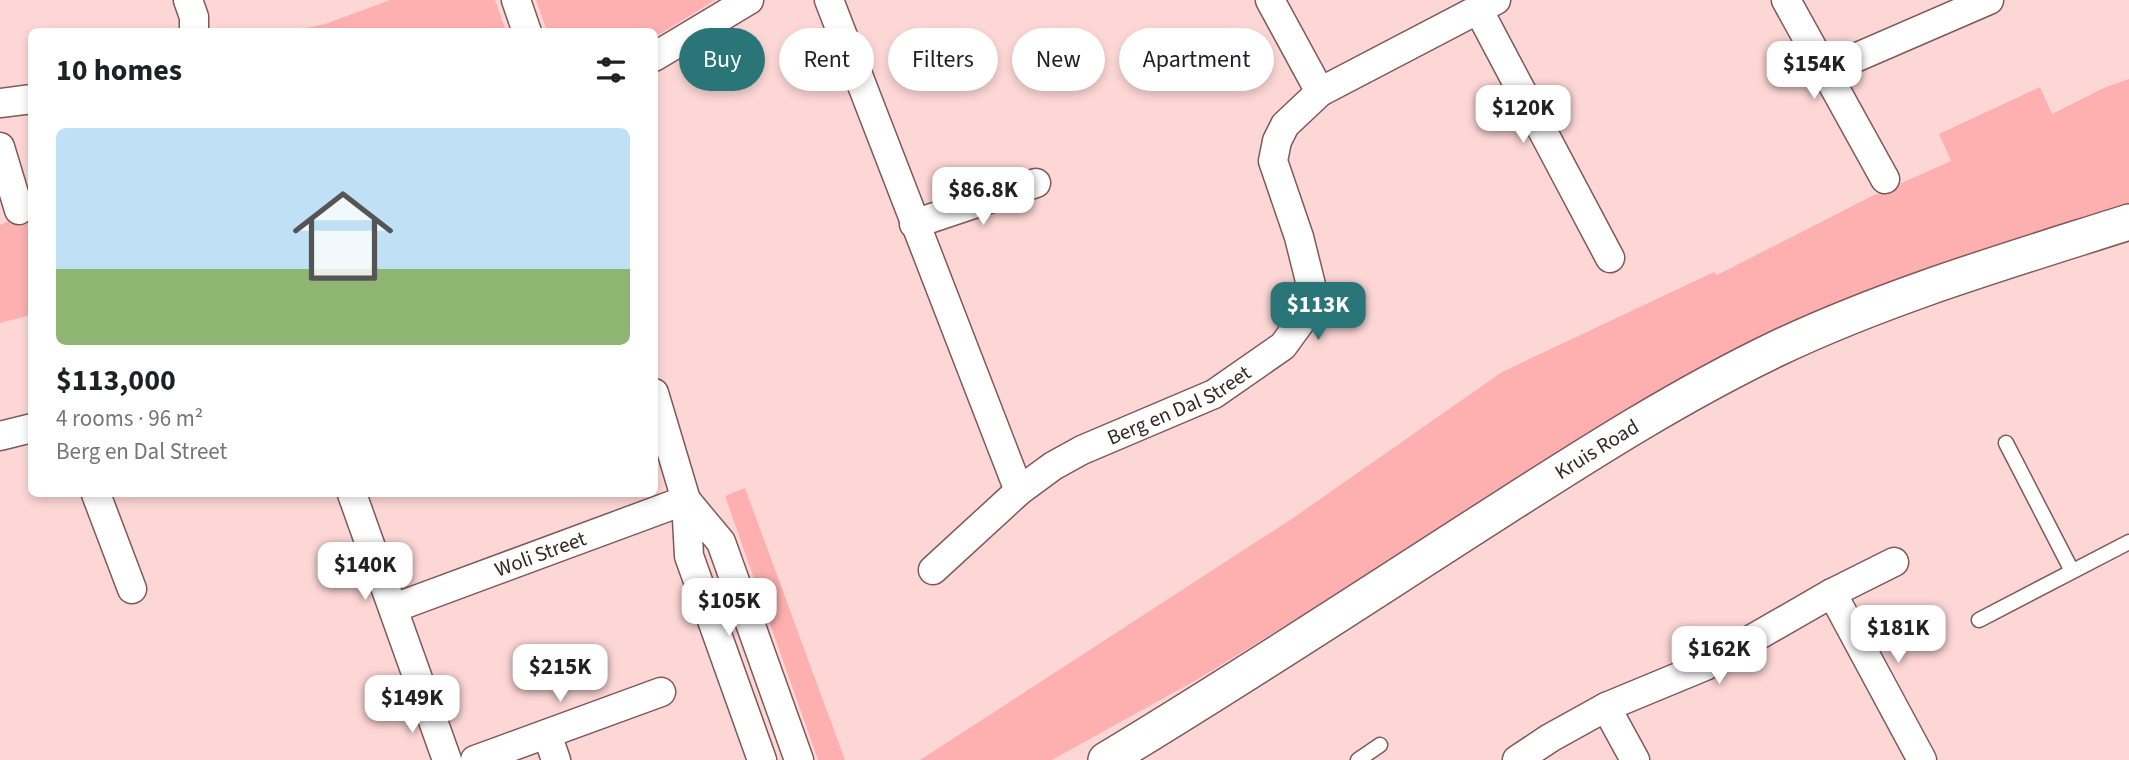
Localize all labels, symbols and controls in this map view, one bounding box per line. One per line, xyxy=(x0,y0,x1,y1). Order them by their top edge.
chip: Buy xyxy=(679,28,765,91)
chip: Rent xyxy=(779,28,874,91)
chip: Filters xyxy=(888,28,998,91)
chip: New xyxy=(1012,28,1105,91)
chip: Apartment xyxy=(1119,28,1274,91)
pin: $154K xyxy=(1765,42,1863,101)
text: $154K xyxy=(1783,47,1845,80)
text: 10 homes xyxy=(56,49,182,92)
icon: filters xyxy=(592,51,630,89)
pin: $120K xyxy=(1474,86,1572,145)
text: $120K xyxy=(1492,91,1554,124)
pin: $86.8K xyxy=(926,168,1040,227)
icon: home xyxy=(280,173,406,299)
text: $86.8K xyxy=(948,173,1018,206)
pin: $113K xyxy=(1269,282,1367,342)
text: $113K xyxy=(1287,288,1349,321)
street label: Berg en Dal Street xyxy=(1103,358,1257,453)
text: $113,000 xyxy=(56,359,176,402)
text: 4 rooms · 96 m² xyxy=(56,402,203,435)
street label: Kruis Road xyxy=(1549,412,1645,487)
text: Berg en Dal Street xyxy=(56,435,227,468)
street label: Woli Street xyxy=(490,523,590,584)
pin: $140K xyxy=(316,542,414,602)
text: $140K xyxy=(334,548,396,581)
pin: $105K xyxy=(680,578,778,638)
text: $105K xyxy=(698,584,760,617)
pin: $181K xyxy=(1849,606,1947,665)
text: $181K xyxy=(1867,611,1929,644)
pin: $162K xyxy=(1670,626,1768,686)
text: $162K xyxy=(1688,632,1750,665)
pin: $215K xyxy=(511,644,609,704)
text: $215K xyxy=(529,650,591,683)
pin: $149K xyxy=(363,676,461,735)
text: $149K xyxy=(381,681,443,714)

